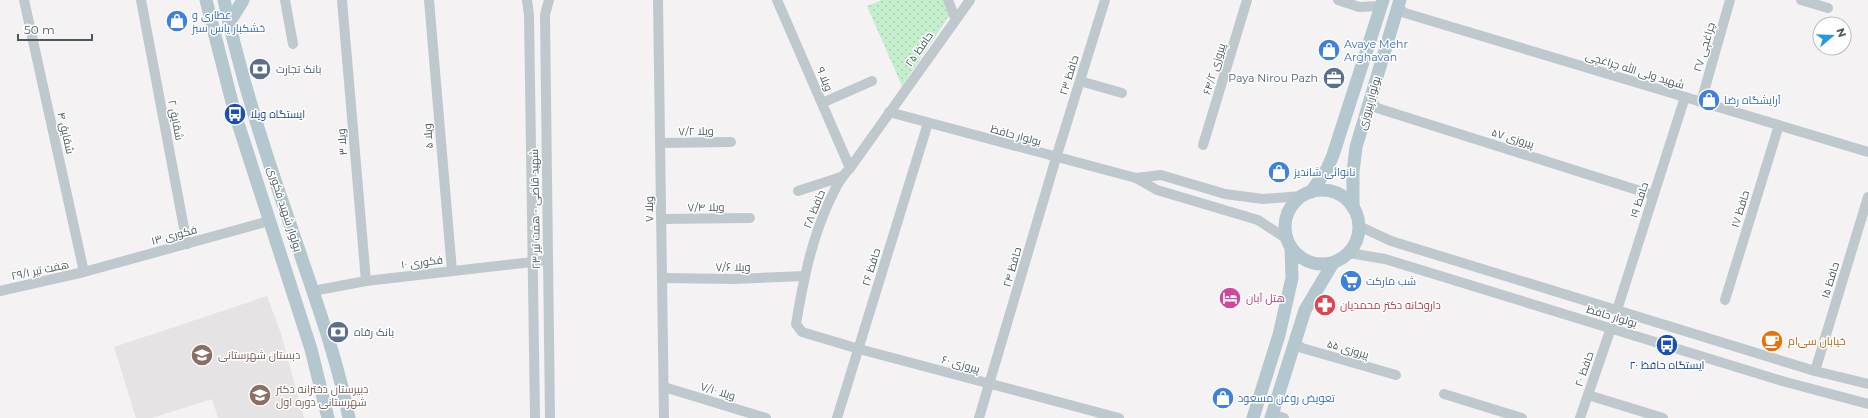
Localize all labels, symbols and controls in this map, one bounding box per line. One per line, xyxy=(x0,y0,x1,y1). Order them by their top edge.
shop icon: عطاری و خشکبار یاس سبز xyxy=(164,8,190,34)
place label: عطاری و خشکبار یاس سبز xyxy=(191,8,265,35)
scale bar xyxy=(18,16,92,42)
north arrow xyxy=(1812,16,1852,56)
street label: چراغچی ۲۷ xyxy=(1690,21,1718,73)
text: 50 m xyxy=(24,22,55,37)
text: N xyxy=(1833,26,1850,39)
street label: حافظ ۲۵ xyxy=(902,29,936,69)
shop icon: Avaye Mehr Arghavan xyxy=(1316,37,1342,63)
place label: Avaye Mehr Arghavan xyxy=(1344,37,1408,64)
street label: پیروزی ۶۴/۲ xyxy=(1200,41,1228,96)
street label: شهید ولی الله چراغچی xyxy=(1584,47,1686,92)
street label: حافظ ۲۳ xyxy=(1056,53,1082,97)
bank icon: بانک تجارت xyxy=(247,56,273,82)
place label: بانک تجارت xyxy=(276,62,321,76)
street label: ویلا ۹ xyxy=(814,65,836,93)
office icon: Paya Nirou Pazh xyxy=(1321,65,1347,91)
place label: Paya Nirou Pazh xyxy=(1228,71,1318,85)
street label: بولوار پیروزی xyxy=(1355,74,1383,132)
shop icon: آرایشگاه رضا xyxy=(1696,87,1722,113)
place label: آرایشگاه رضا xyxy=(1724,93,1781,107)
street label: شقایق ۲ xyxy=(165,99,187,141)
bus stop icon: ایستگاه ویلا xyxy=(222,101,248,127)
place label: ایستگاه ویلا xyxy=(250,107,305,121)
street label: شقایق ۴ xyxy=(54,111,78,155)
street label: بولوار حافظ xyxy=(989,121,1043,149)
street label: ویلا ۵ xyxy=(420,123,436,149)
street label: ویلا ۷/۲ xyxy=(678,124,714,138)
street label: پیروزی ۵۷ xyxy=(1490,125,1536,151)
street label: ویلا ۳ xyxy=(334,128,350,156)
street label: شهید قاضی - هفت تیر ۲۳ xyxy=(527,149,543,269)
shop icon: نانوائی شاندیز xyxy=(1266,159,1292,185)
street label: بولوار شهید فکوری xyxy=(265,165,305,253)
place label: نانوائی شاندیز xyxy=(1293,165,1355,179)
street label: حافظ ۱۹ xyxy=(1627,180,1651,220)
street label: حافظ ۲۸ xyxy=(800,188,828,230)
street label: حافظ ۱۷ xyxy=(1728,189,1752,229)
street label: ویلا ۷ xyxy=(642,196,656,222)
street label: ویلا ۷/۴ xyxy=(687,200,725,214)
street label: فکوری ۱۳ xyxy=(150,222,198,248)
street label: حافظ ۲۴ xyxy=(1000,245,1024,289)
street label: حافظ ۲۶ xyxy=(859,246,883,288)
street label: فکوری ۱۰ xyxy=(400,252,444,272)
street label: هفت تیر ۲۹/۱ xyxy=(10,257,70,283)
street label: ویلا ۷/۶ xyxy=(715,260,751,274)
street label: حافظ ۱۵ xyxy=(1818,260,1842,300)
supermarket icon: شب مارکت xyxy=(1338,268,1364,294)
place label: شب مارکت xyxy=(1366,274,1416,288)
hotel icon: هتل آبان xyxy=(1217,285,1243,311)
place label: هتل آبان xyxy=(1246,291,1285,305)
pharmacy icon: داروخانه دکتر محمدیان xyxy=(1312,292,1338,318)
place label: داروخانه دکتر محمدیان xyxy=(1340,298,1441,312)
street label: بولوار حافظ xyxy=(1585,302,1639,330)
bank icon: بانک رفاه xyxy=(325,319,351,345)
place label: بانک رفاه xyxy=(354,325,394,339)
cafe icon: خیابان سی‌ام xyxy=(1759,328,1785,354)
bus stop icon: ایستگاه حافظ ۲۰ xyxy=(1654,332,1680,358)
place label: خیابان سی‌ام xyxy=(1788,334,1846,349)
street label: پیروزی ۵۵ xyxy=(1325,336,1371,362)
school or university icon: دبستان شهرستانی xyxy=(189,342,215,368)
place label: دبستان شهرستانی xyxy=(218,348,300,362)
street label: حافظ ۲۰ xyxy=(1571,350,1597,388)
street label: پیروزی ۶۰ xyxy=(940,352,982,376)
place label: ایستگاه حافظ ۲۰ xyxy=(1629,358,1705,372)
street label: ویلا ۷/۱۰ xyxy=(699,379,737,403)
school or university icon: دبیرستان دخترانه دکتر شهرستانی دوره اول xyxy=(247,382,273,408)
place label: دبیرستان دخترانه دکتر شهرستانی دوره اول xyxy=(275,382,368,409)
shop icon: تعویض روغن مسعود xyxy=(1210,385,1236,411)
place label: تعویض روغن مسعود xyxy=(1238,391,1335,405)

